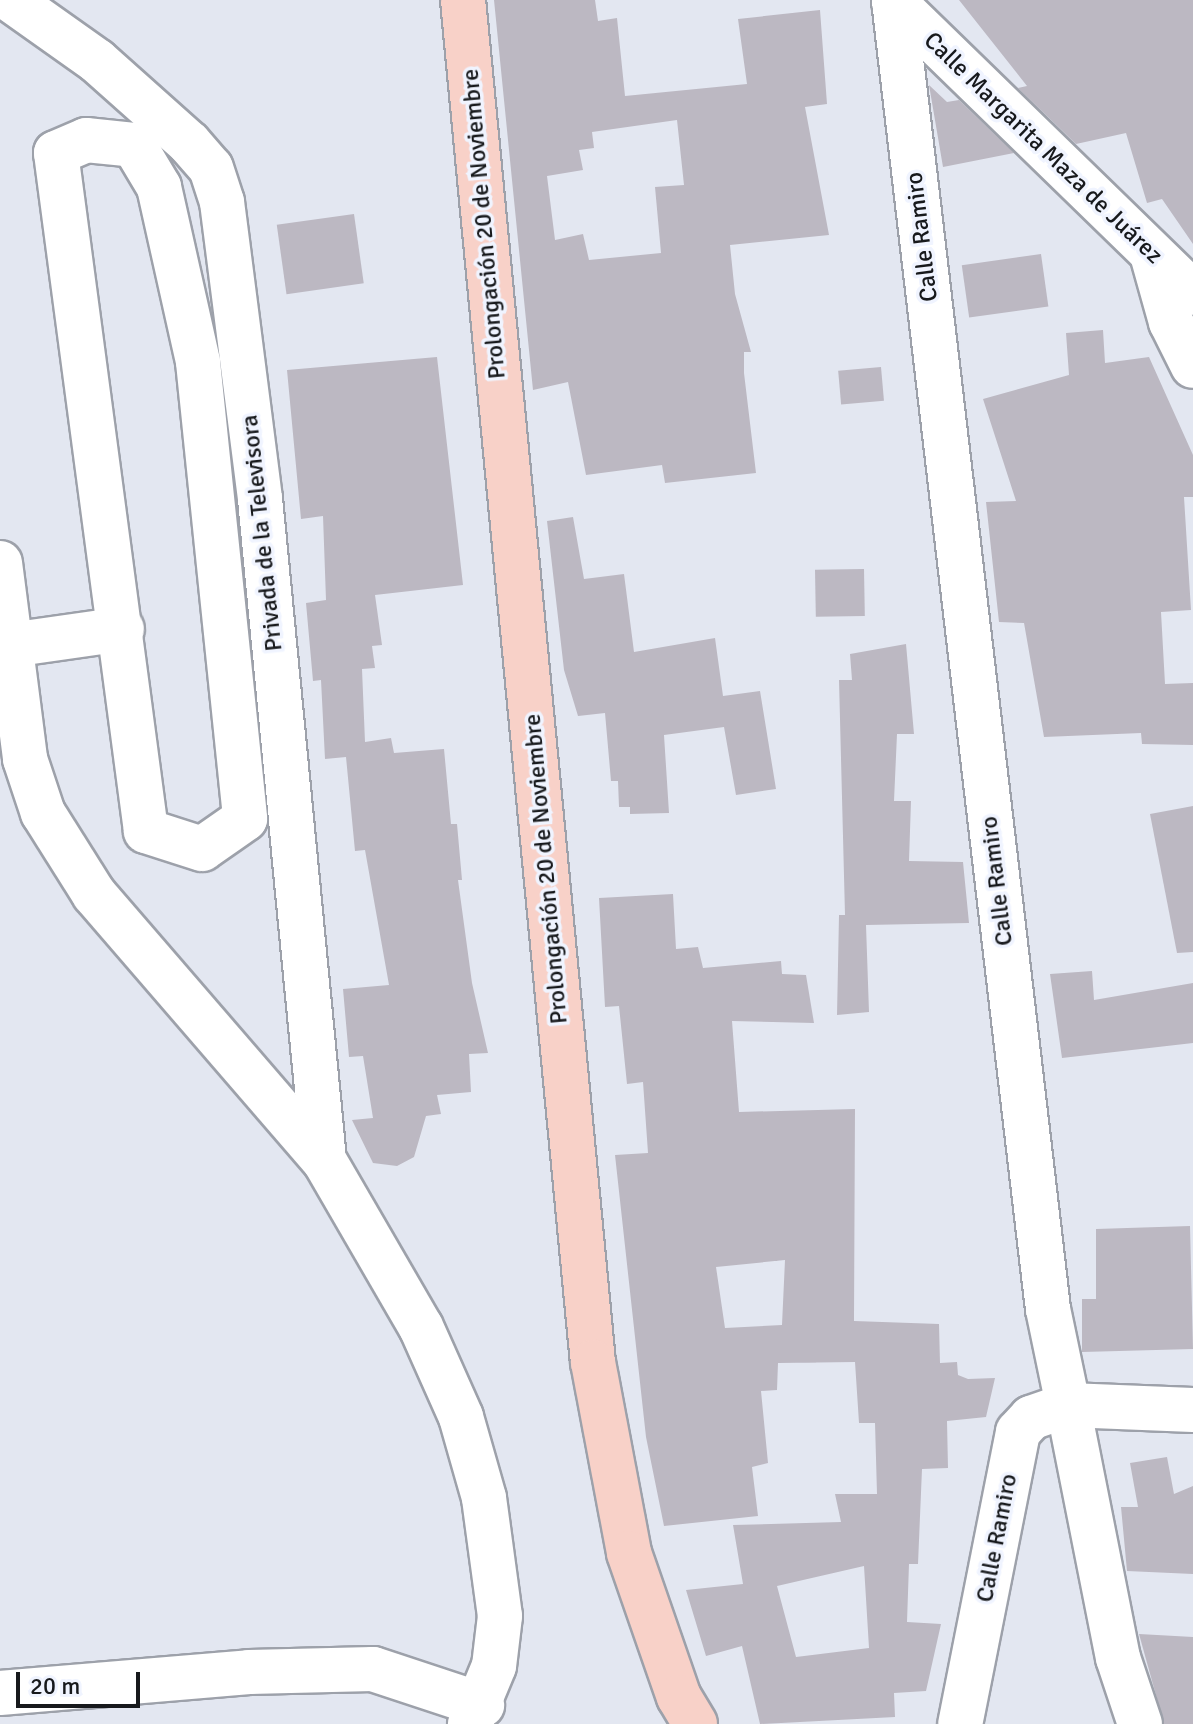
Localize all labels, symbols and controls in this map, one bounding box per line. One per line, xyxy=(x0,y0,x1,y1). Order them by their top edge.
street label: Calle Margarita Maza de Juárez xyxy=(918,26,1168,270)
street label: Prolongación 20 de Noviembre xyxy=(456,68,512,380)
street label: Calle Ramiro xyxy=(900,171,944,303)
street label: Privada de la Televisora xyxy=(235,413,289,653)
street label: Prolongación 20 de Noviembre xyxy=(518,713,574,1025)
street label: Calle Ramiro xyxy=(975,815,1019,947)
street label: Calle Ramiro xyxy=(970,1471,1024,1605)
scale bar xyxy=(20,1656,144,1706)
text: 20 m xyxy=(30,1671,80,1701)

